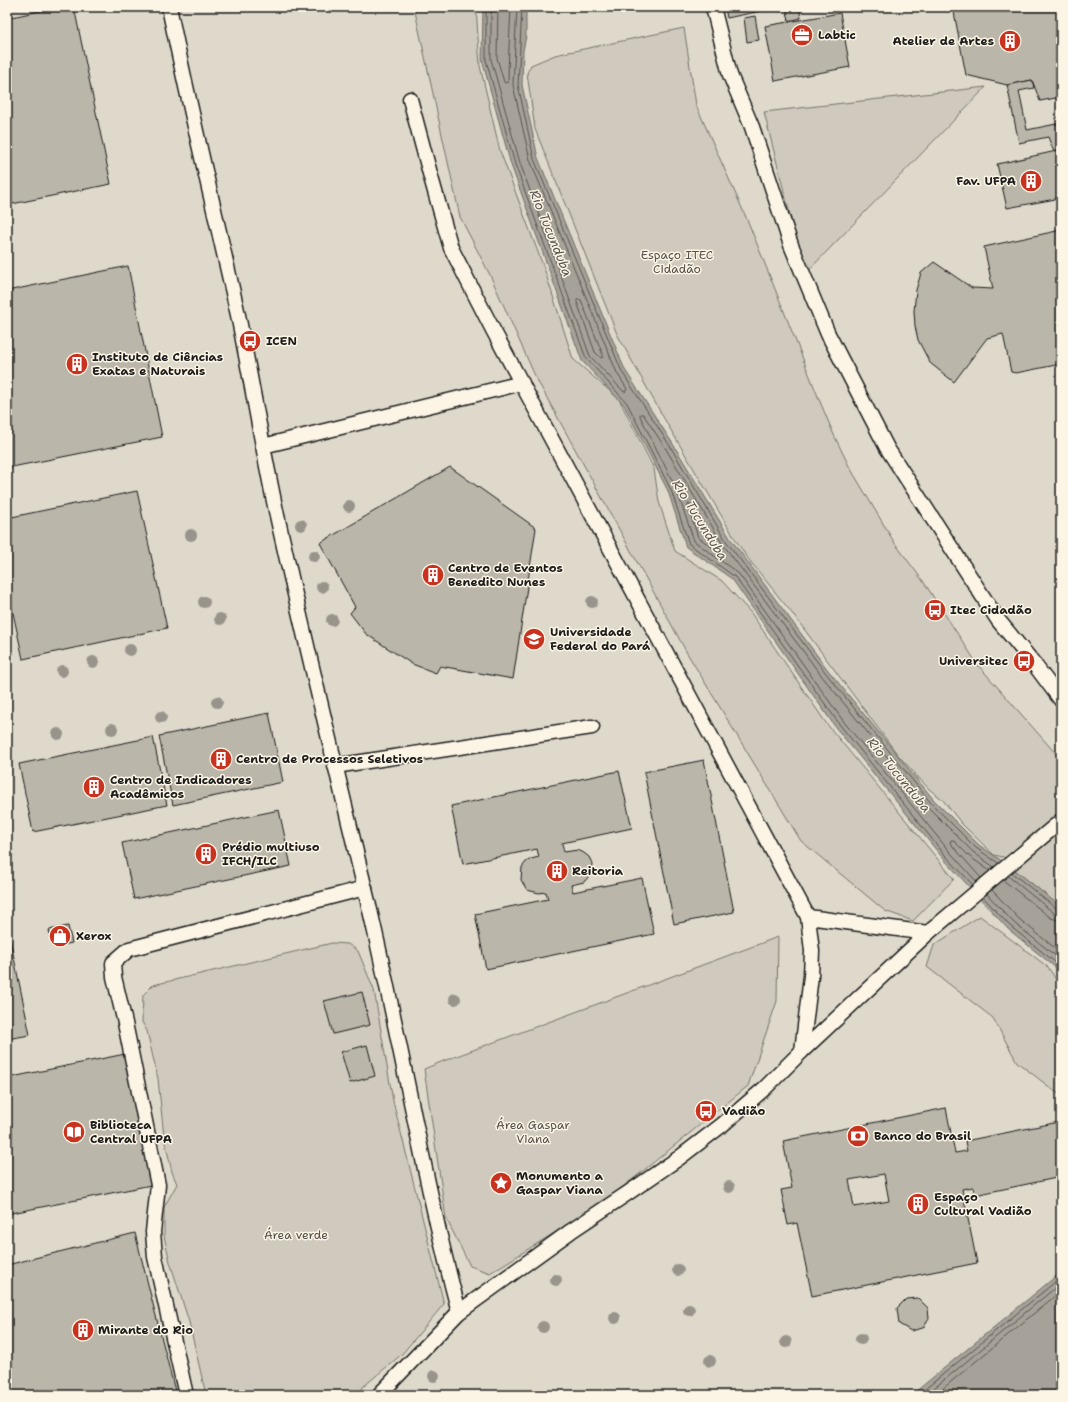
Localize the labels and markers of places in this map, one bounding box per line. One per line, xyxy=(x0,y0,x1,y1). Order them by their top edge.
office icon: Labtic xyxy=(789,22,815,48)
place label: Labtic xyxy=(818,27,856,43)
building icon: Atelier de Artes xyxy=(997,28,1023,54)
place label: Atelier de Artes xyxy=(892,33,994,49)
building icon: Fav. UFPA xyxy=(1018,168,1044,194)
place label: Fav. UFPA xyxy=(956,173,1016,189)
bus stop icon: ICEN xyxy=(237,328,263,354)
place label: ICEN xyxy=(266,333,297,349)
place label: Instituto de Ciências Exatas e Naturais xyxy=(92,349,223,379)
building icon: Instituto de Ciências Exatas e Naturais xyxy=(64,351,90,377)
place label: Centro de Eventos Benedito Nunes xyxy=(448,560,563,590)
building icon: Centro de Eventos Benedito Nunes xyxy=(420,562,446,588)
bus stop icon: Itec Cidadão xyxy=(922,597,948,623)
place label: Itec Cidadão xyxy=(950,602,1032,618)
place label: Universidade Federal do Pará xyxy=(550,624,651,654)
school or university icon: Universidade Federal do Pará xyxy=(521,626,547,652)
bus stop icon: Universitec xyxy=(1011,648,1037,674)
place label: Universitec xyxy=(939,653,1008,669)
building icon: Centro de Processos Seletivos xyxy=(208,746,234,772)
place label: Centro de Processos Seletivos xyxy=(236,751,423,767)
place label: Centro de Indicadores Acadêmicos xyxy=(110,772,252,802)
building icon: Centro de Indicadores Acadêmicos xyxy=(81,774,107,800)
place label: Prédio multiuso IFCH/ILC xyxy=(222,839,320,869)
building icon: Prédio multiuso IFCH/ILC xyxy=(193,841,219,867)
building icon: Reitoria xyxy=(544,858,570,884)
place label: Reitoria xyxy=(572,863,624,879)
shop icon: Xerox xyxy=(47,923,73,949)
place label: Xerox xyxy=(76,928,112,944)
bus stop icon: Vadião xyxy=(693,1098,719,1124)
place label: Vadião xyxy=(722,1103,766,1119)
place label: Biblioteca Central UFPA xyxy=(90,1117,172,1147)
library icon: Biblioteca Central UFPA xyxy=(61,1119,87,1145)
bank icon: Banco do Brasil xyxy=(845,1123,871,1149)
place label: Banco do Brasil xyxy=(874,1128,971,1144)
place label: Monumento a Gaspar Viana xyxy=(516,1168,604,1198)
place icon: Monumento a Gaspar Viana xyxy=(488,1170,514,1196)
place label: Espaço Cultural Vadião xyxy=(934,1189,1032,1219)
building icon: Espaço Cultural Vadião xyxy=(905,1191,931,1217)
building icon: Mirante do Rio xyxy=(70,1317,96,1343)
place label: Mirante do Rio xyxy=(98,1322,193,1338)

